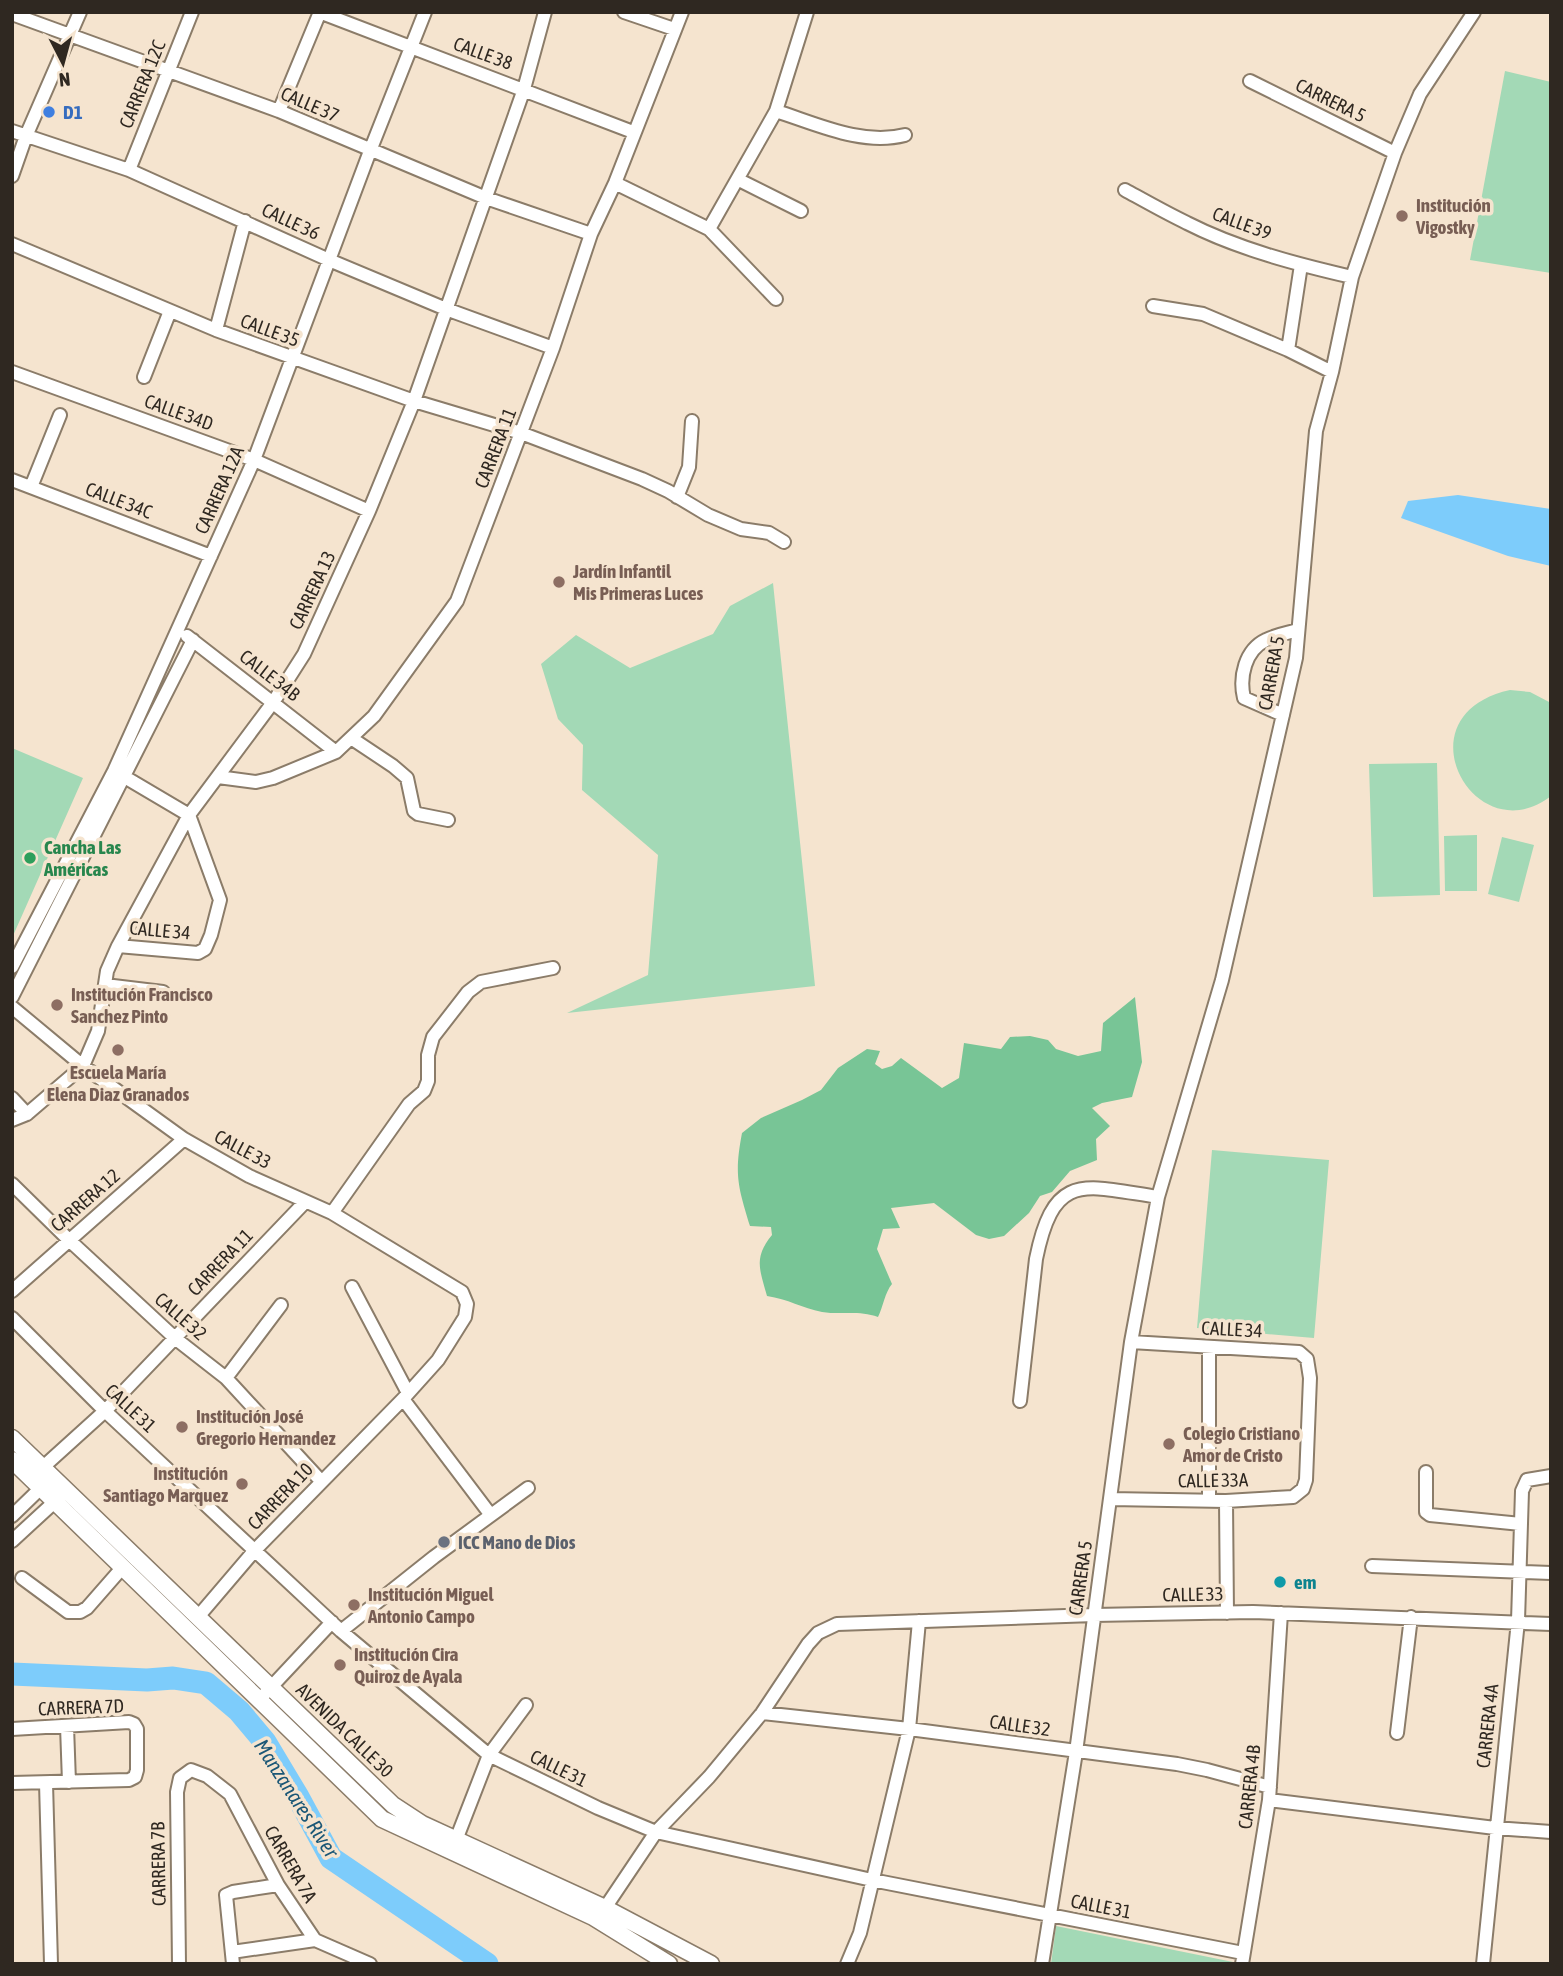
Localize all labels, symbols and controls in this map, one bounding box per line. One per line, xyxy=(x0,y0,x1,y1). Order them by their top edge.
north arrow xyxy=(28,28,98,98)
street label: CALLE 38 xyxy=(451,32,516,74)
street label: CARRERA 12C xyxy=(114,36,170,131)
text: N xyxy=(58,68,72,91)
street label: CARRERA 5 xyxy=(1292,74,1370,126)
street label: CALLE 37 xyxy=(278,82,342,126)
place label: D1 xyxy=(63,101,83,123)
marker: D1 xyxy=(41,104,57,120)
place label: Institución Vigostky xyxy=(1415,194,1491,238)
street label: CALLE 36 xyxy=(259,198,323,244)
street label: CALLE 39 xyxy=(1210,202,1275,244)
marker: Institución Vigostky xyxy=(1394,208,1410,224)
street label: CALLE 35 xyxy=(238,309,302,351)
street label: CALLE 34D xyxy=(142,389,216,435)
street label: CARRERA 11 xyxy=(470,405,520,491)
street label: CARRERA 12A xyxy=(190,442,248,537)
street label: CALLE 34C xyxy=(83,477,156,523)
street label: CARRERA 13 xyxy=(284,547,340,633)
place label: Jardín Infantil Mis Primeras Luces xyxy=(572,560,704,604)
marker: Jardín Infantil Mis Primeras Luces xyxy=(551,574,567,590)
street label: CARRERA 5 xyxy=(1254,634,1288,712)
street label: CALLE 34B xyxy=(236,645,304,705)
place label: Cancha Las Américas xyxy=(43,836,121,880)
marker: Cancha Las Américas xyxy=(22,850,38,866)
street label: CALLE 34 xyxy=(129,916,191,944)
place label: Institución Francisco Sanchez Pinto xyxy=(71,983,213,1027)
marker: Institución Francisco Sanchez Pinto xyxy=(49,997,65,1013)
marker: Escuela María Elena Diaz Granados xyxy=(110,1042,126,1058)
place label: Escuela María Elena Diaz Granados xyxy=(47,1061,189,1105)
street label: CALLE 33 xyxy=(211,1125,275,1173)
street label: CARRERA 12 xyxy=(46,1164,124,1236)
street label: CARRERA 11 xyxy=(183,1224,257,1300)
street label: CALLE 32 xyxy=(151,1288,211,1344)
street label: CALLE 34 xyxy=(1201,1316,1263,1342)
street label: CALLE 31 xyxy=(101,1379,161,1437)
place label: Institución José Gregorio Hernandez xyxy=(196,1405,336,1449)
marker: Institución José Gregorio Hernandez xyxy=(174,1419,190,1435)
place label: Colegio Cristiano Amor de Cristo xyxy=(1182,1422,1300,1466)
marker: Colegio Cristiano Amor de Cristo xyxy=(1161,1436,1177,1452)
street label: CARRERA 10 xyxy=(243,1458,317,1534)
place label: Institución Santiago Marquez xyxy=(103,1462,228,1506)
street label: CALLE 33A xyxy=(1178,1468,1249,1492)
marker: Institución Santiago Marquez xyxy=(234,1476,250,1492)
place label: ICC Mano de Dios xyxy=(458,1531,576,1553)
marker: ICC Mano de Dios xyxy=(436,1534,452,1550)
street label: CARRERA 5 xyxy=(1064,1539,1096,1617)
place label: em xyxy=(1294,1571,1316,1593)
marker: em xyxy=(1272,1574,1288,1590)
street label: CALLE 33 xyxy=(1162,1582,1224,1606)
place label: Institución Miguel Antonio Campo xyxy=(367,1583,494,1627)
marker: Institución Miguel Antonio Campo xyxy=(346,1597,362,1613)
place label: Institución Cira Quiroz de Ayala xyxy=(354,1643,462,1687)
marker: Institución Cira Quiroz de Ayala xyxy=(332,1657,348,1673)
street label: AVENIDA CALLE 30 xyxy=(292,1678,398,1782)
street label: CARRERA 4A xyxy=(1472,1682,1502,1769)
street label: CARRERA 7D xyxy=(38,1695,124,1719)
street label: CALLE 32 xyxy=(988,1710,1052,1740)
water label: Manzanares River xyxy=(250,1734,345,1862)
street label: CARRERA 4B xyxy=(1234,1744,1264,1830)
street label: CALLE 31 xyxy=(527,1745,591,1791)
street label: CARRERA 7B xyxy=(146,1822,170,1906)
street label: CARRERA 7A xyxy=(260,1822,322,1907)
street label: CALLE 31 xyxy=(1069,1889,1133,1923)

